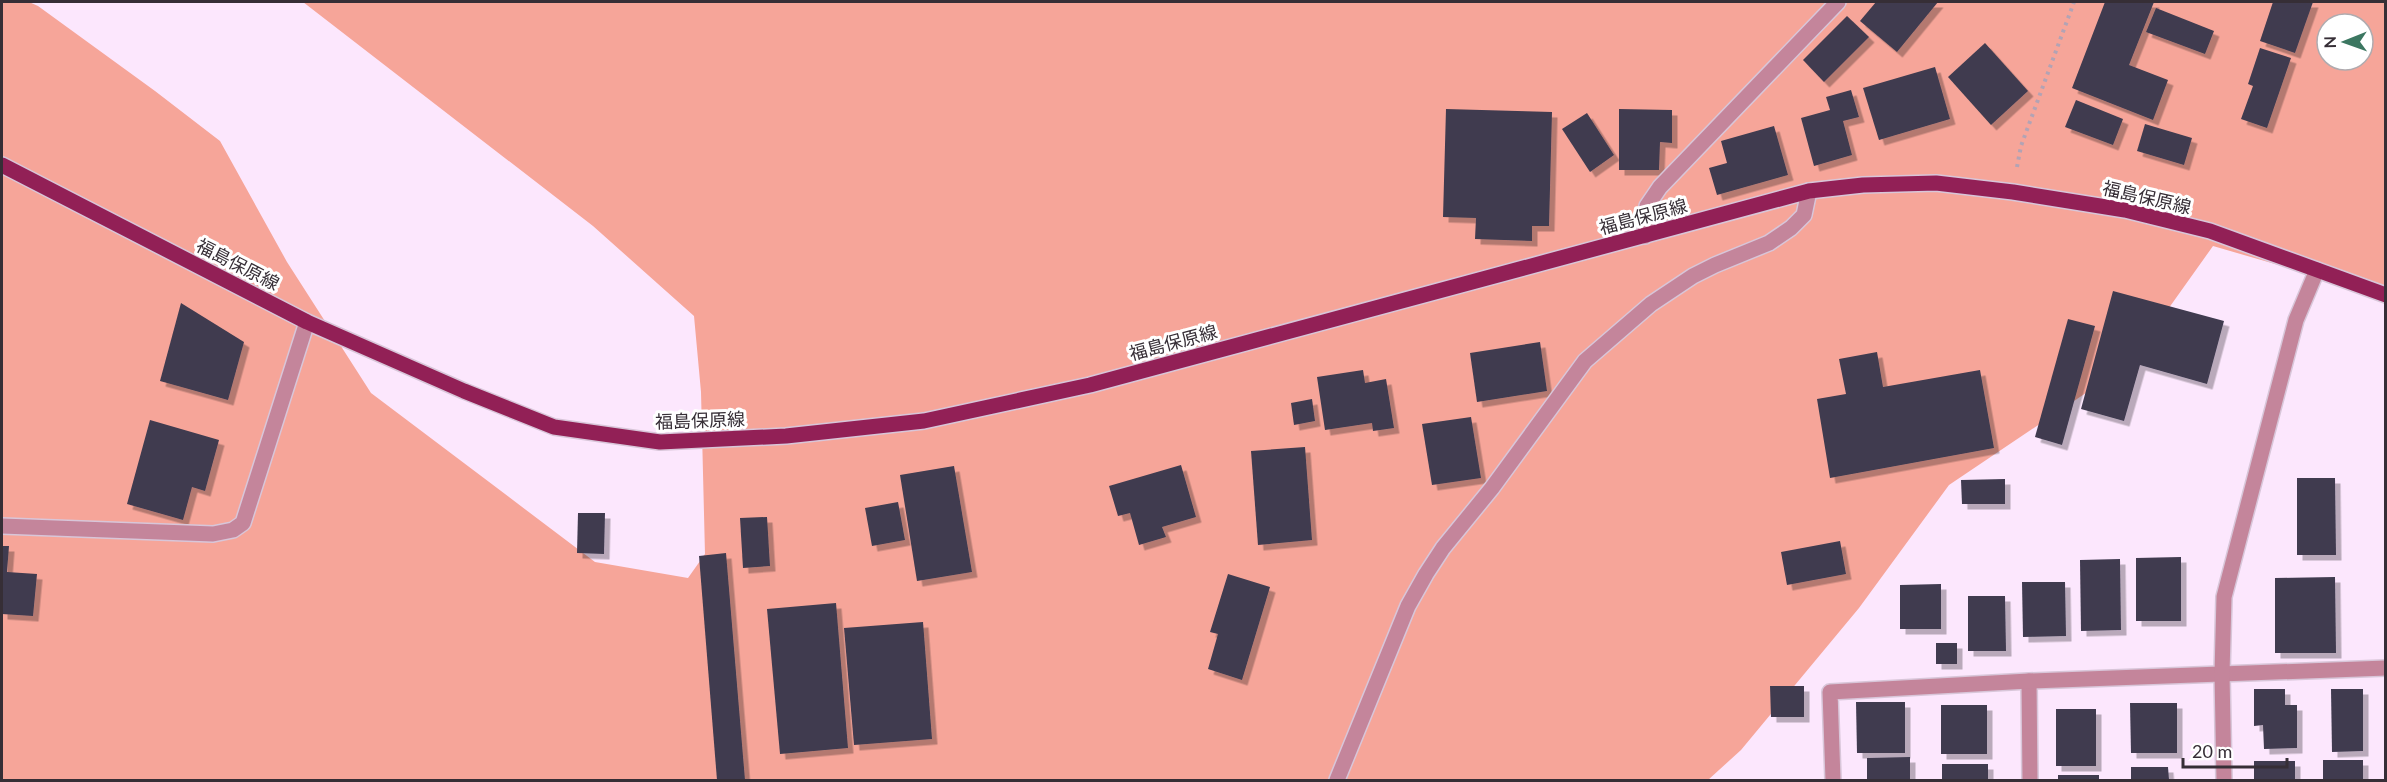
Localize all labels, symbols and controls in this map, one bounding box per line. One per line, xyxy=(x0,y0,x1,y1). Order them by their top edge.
north arrow xyxy=(2315,12,2375,72)
text: N xyxy=(2320,36,2339,49)
street label: 福島保原線 xyxy=(2101,176,2193,218)
street label: 福島保原線 xyxy=(1597,194,1689,238)
street label: 福島保原線 xyxy=(193,234,283,294)
street label: 福島保原線 xyxy=(1127,320,1219,364)
street label: 福島保原線 xyxy=(655,407,745,433)
scale bar xyxy=(2183,731,2286,769)
text: 20 m xyxy=(2192,740,2232,762)

